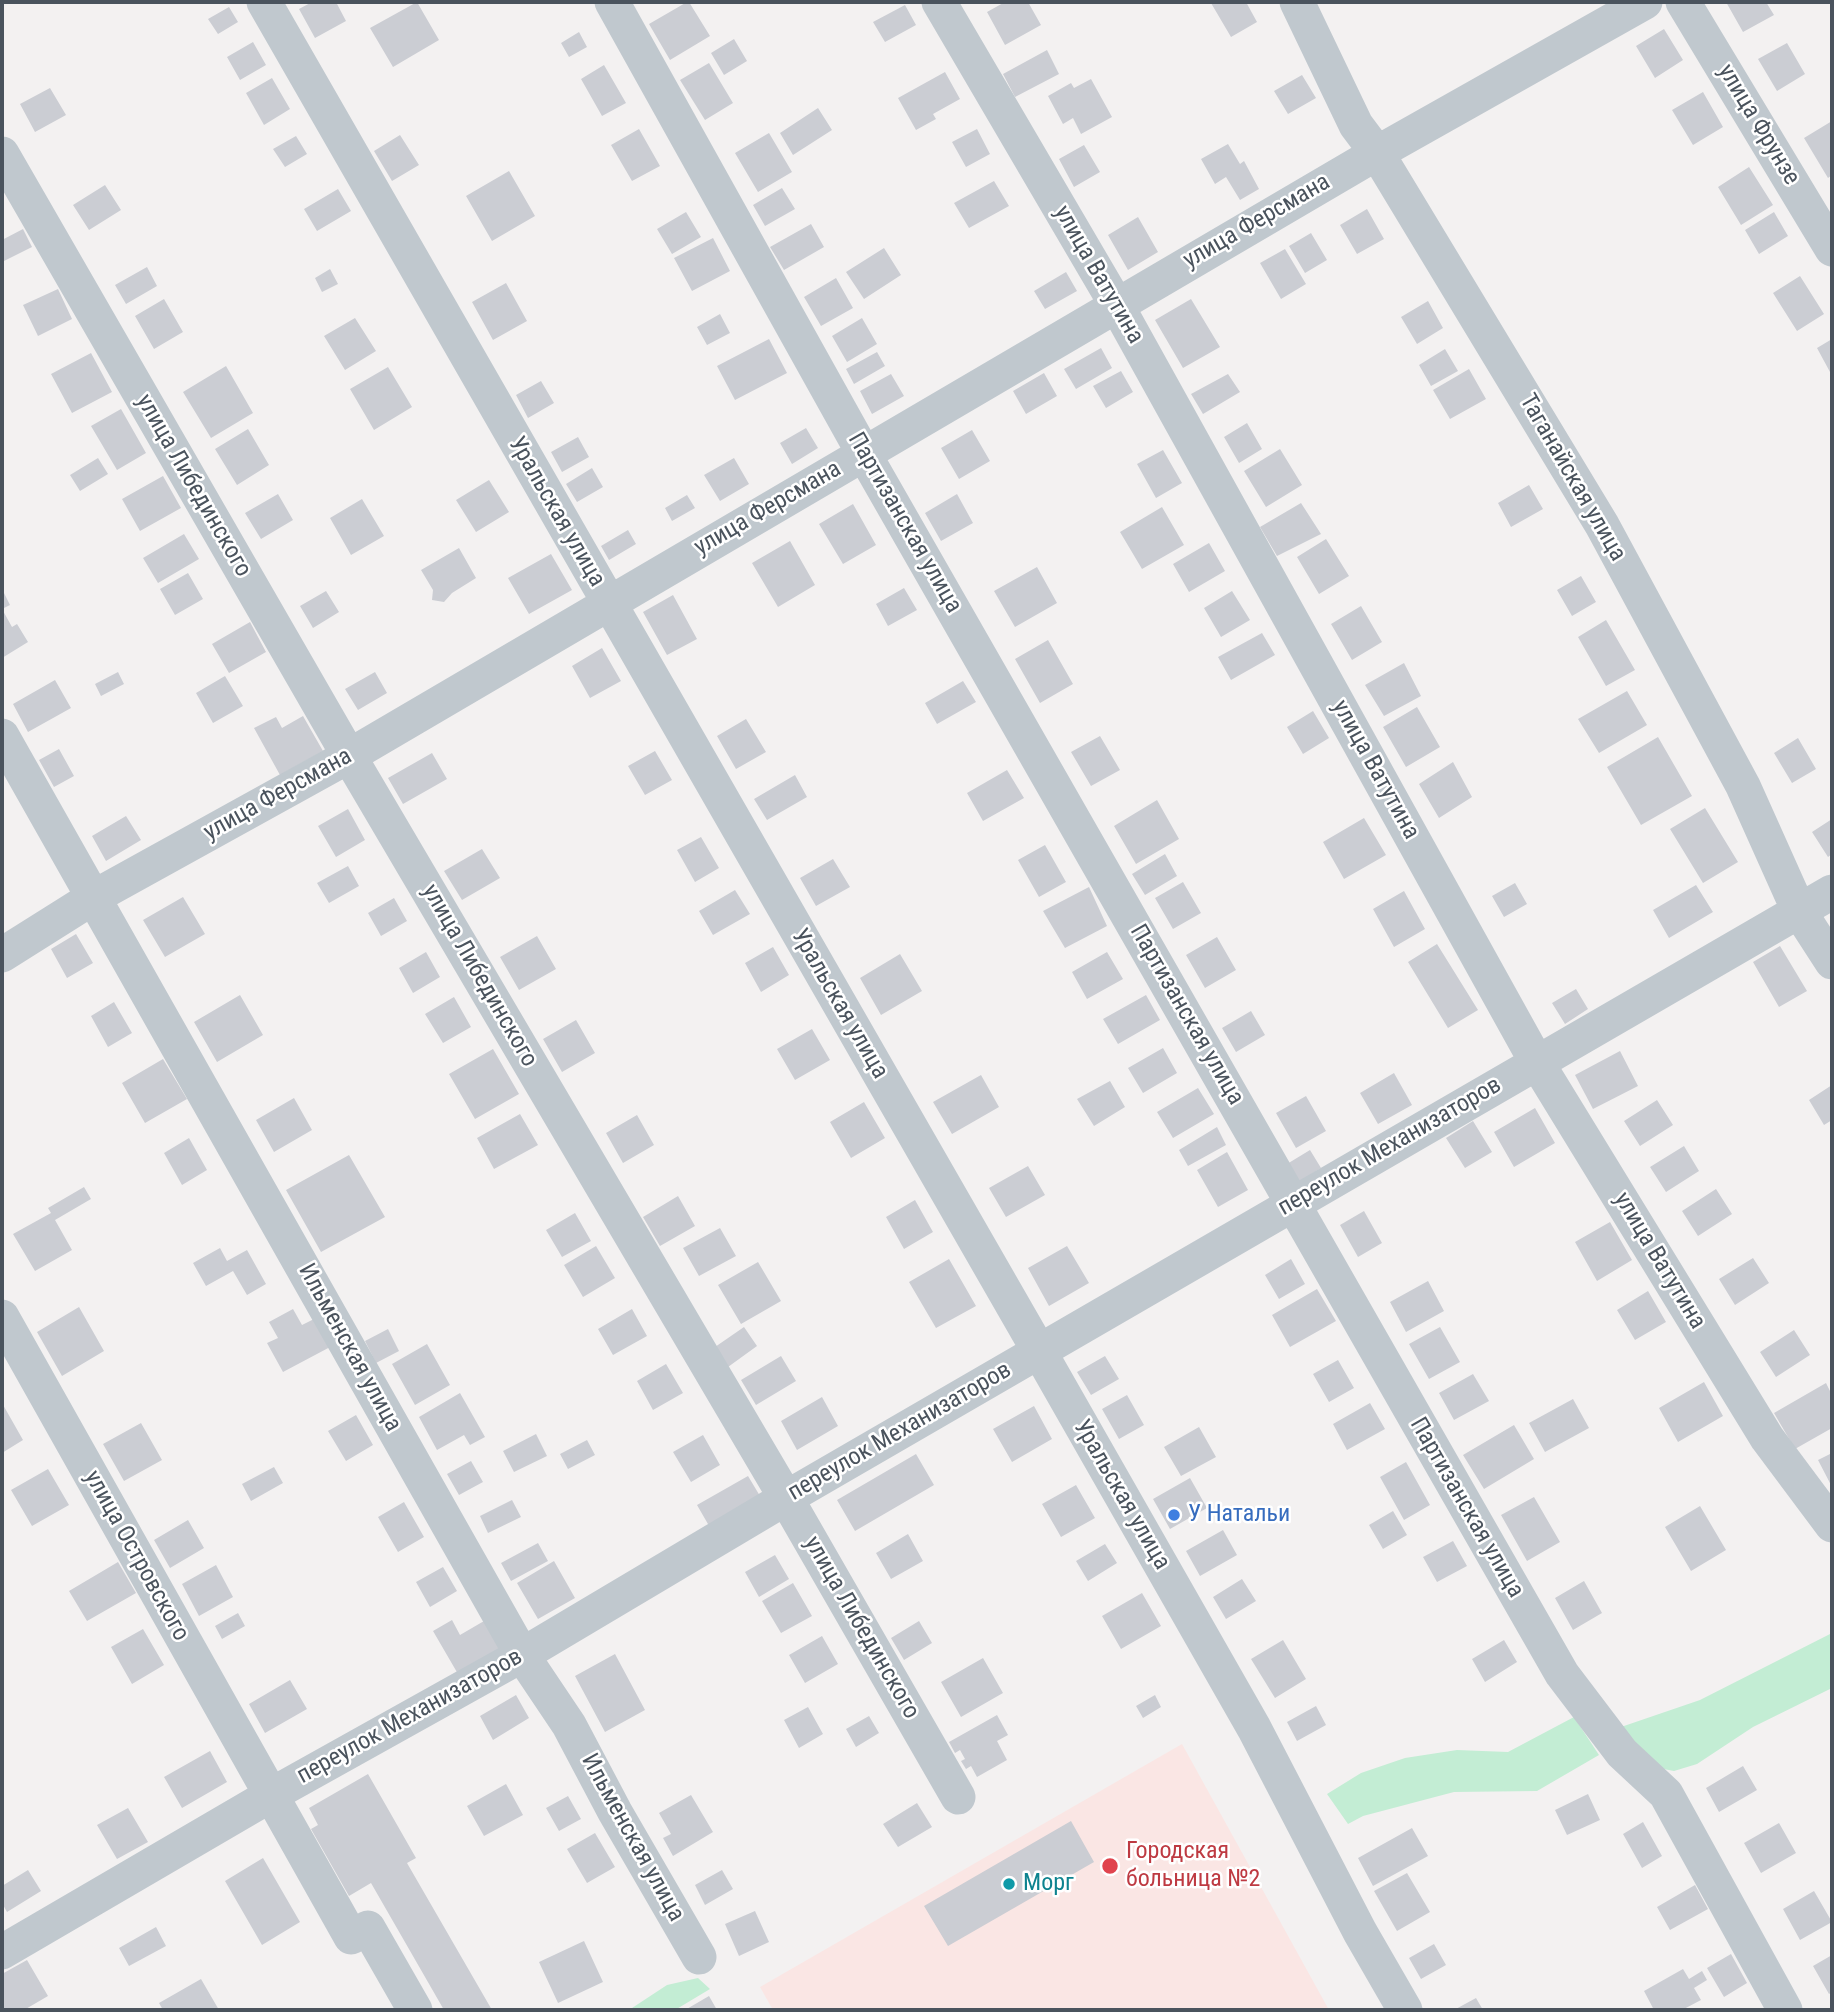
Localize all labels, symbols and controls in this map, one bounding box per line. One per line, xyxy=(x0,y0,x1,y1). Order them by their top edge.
street label: улица Фрунзе xyxy=(1711,59,1805,191)
street label: улица Ферсмана xyxy=(1178,168,1336,276)
street label: улица Ватутина xyxy=(1047,201,1149,349)
street label: Таганайская улица xyxy=(1512,389,1632,567)
street label: улица Либединского xyxy=(129,390,257,582)
street label: Партизанская улица xyxy=(841,428,967,618)
street label: Уральская улица xyxy=(501,432,611,592)
street label: улица Ферсмана xyxy=(689,455,847,563)
street label: улица Ватутина xyxy=(1325,695,1425,845)
street label: улица Ферсмана xyxy=(199,742,357,848)
street label: улица Либединского xyxy=(415,880,543,1072)
street label: Партизанская улица xyxy=(1123,920,1249,1110)
street label: Уральская улица xyxy=(784,924,894,1084)
street label: переулок Механизаторов xyxy=(1273,1071,1507,1223)
street label: улица Ватутина xyxy=(1607,1187,1711,1335)
street label: Ильменская улица xyxy=(291,1259,407,1437)
street label: переулок Механизаторов xyxy=(783,1356,1017,1508)
street label: Партизанская улица xyxy=(1403,1413,1529,1603)
street label: Уральская улица xyxy=(1066,1415,1176,1575)
street label: улица Островского xyxy=(77,1466,195,1646)
place label: У Натальи xyxy=(1188,1501,1290,1529)
marker: У Натальи xyxy=(1166,1507,1182,1523)
street label: улица Либединского xyxy=(797,1532,925,1724)
street label: переулок Механизаторов xyxy=(292,1643,528,1791)
street label: Ильменская улица xyxy=(574,1749,690,1927)
place label: Городская больница №2 xyxy=(1126,1838,1260,1894)
marker: Городская больница №2 xyxy=(1100,1856,1120,1876)
place label: Морг xyxy=(1023,1870,1074,1898)
marker: Морг xyxy=(1001,1876,1017,1892)

